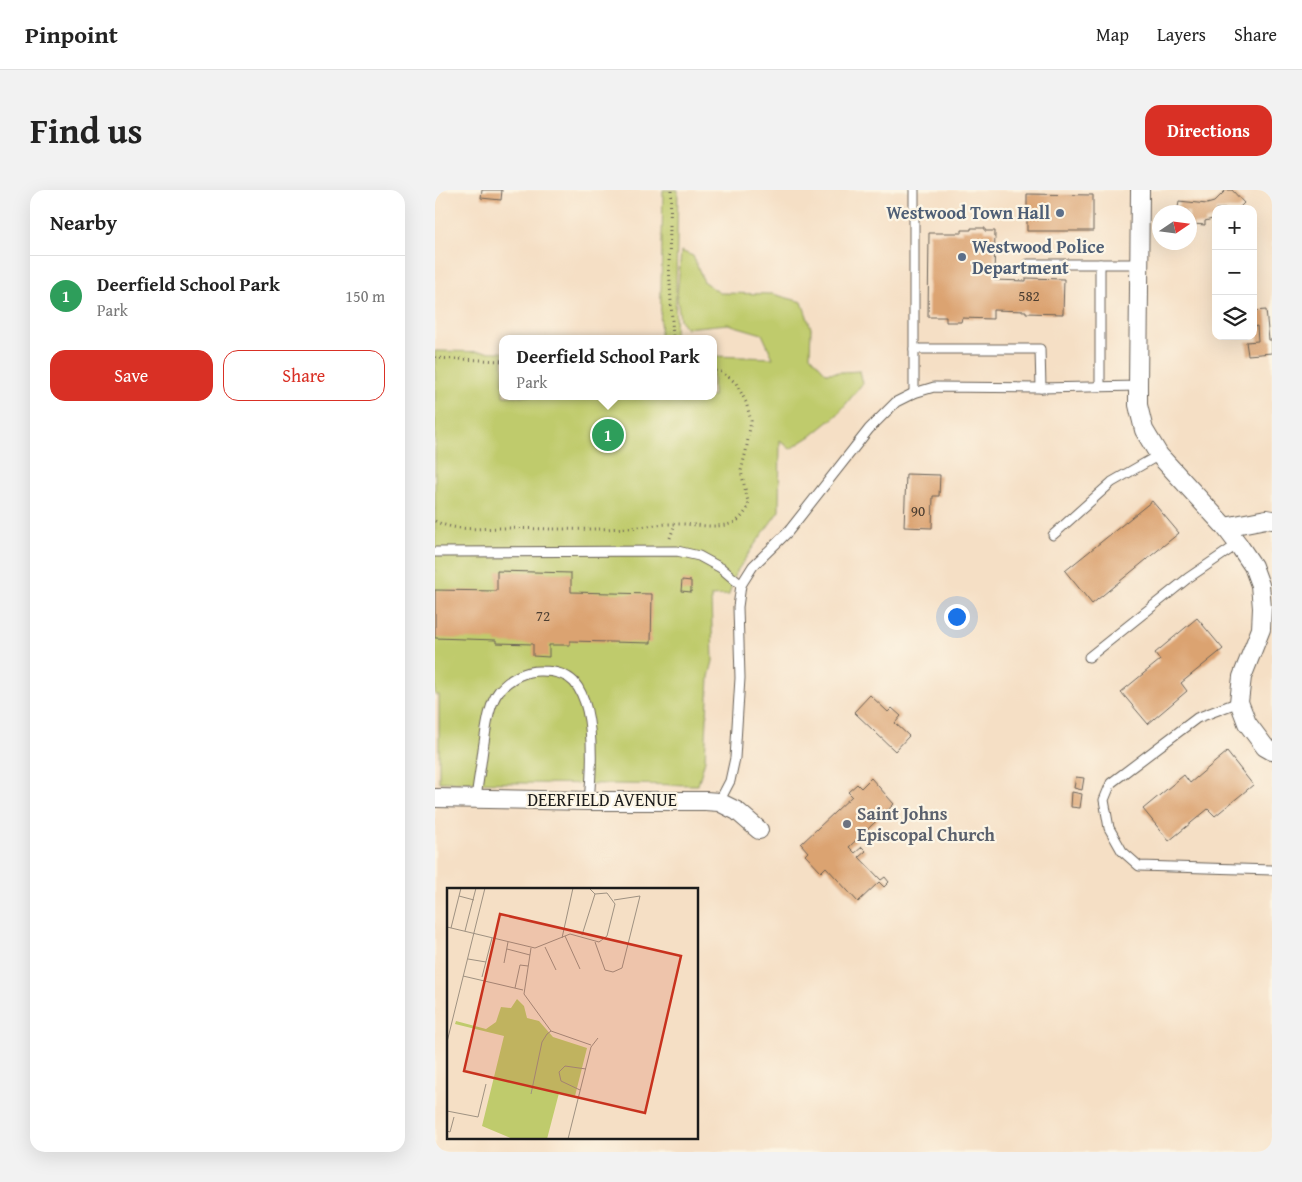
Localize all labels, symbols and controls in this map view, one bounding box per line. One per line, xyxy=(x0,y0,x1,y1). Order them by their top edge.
text: Pinpoint xyxy=(25,17,118,52)
text: Map xyxy=(1096,21,1129,48)
text: Layers xyxy=(1157,21,1206,48)
text: Share xyxy=(1234,21,1277,48)
text: Find us xyxy=(30,105,143,156)
button: Directions xyxy=(1145,105,1272,156)
place label: Westwood Town Hall xyxy=(886,199,1050,226)
north arrow xyxy=(1152,205,1197,250)
map controls xyxy=(1212,205,1257,340)
button: + xyxy=(1212,205,1257,250)
text: Nearby xyxy=(50,207,117,238)
marker: Westwood Town Hall xyxy=(1054,207,1066,219)
place label: Westwood Police Department xyxy=(972,233,1105,281)
button: − xyxy=(1212,250,1257,295)
marker: Westwood Police Department xyxy=(956,251,968,263)
text: Deerfield School Park xyxy=(97,270,280,298)
text: 1 xyxy=(62,284,70,308)
text: 150 m xyxy=(345,284,385,308)
house number: 582 xyxy=(1018,285,1040,306)
button: layers xyxy=(1212,295,1257,340)
text: Park xyxy=(97,298,128,322)
popup xyxy=(499,335,717,400)
text: Deerfield School Park xyxy=(517,342,699,370)
button: Save xyxy=(50,350,213,401)
button: Share xyxy=(223,350,385,401)
text: Park xyxy=(517,370,547,394)
pin: 1 xyxy=(592,416,624,454)
house number: 90 xyxy=(911,500,925,521)
your location xyxy=(944,604,970,630)
house number: 72 xyxy=(536,605,550,626)
street label: DEERFIELD AVENUE xyxy=(527,786,677,813)
place label: Saint Johns Episcopal Church xyxy=(857,800,995,848)
marker: Saint Johns Episcopal Church xyxy=(841,818,853,830)
inset map xyxy=(447,888,699,1140)

